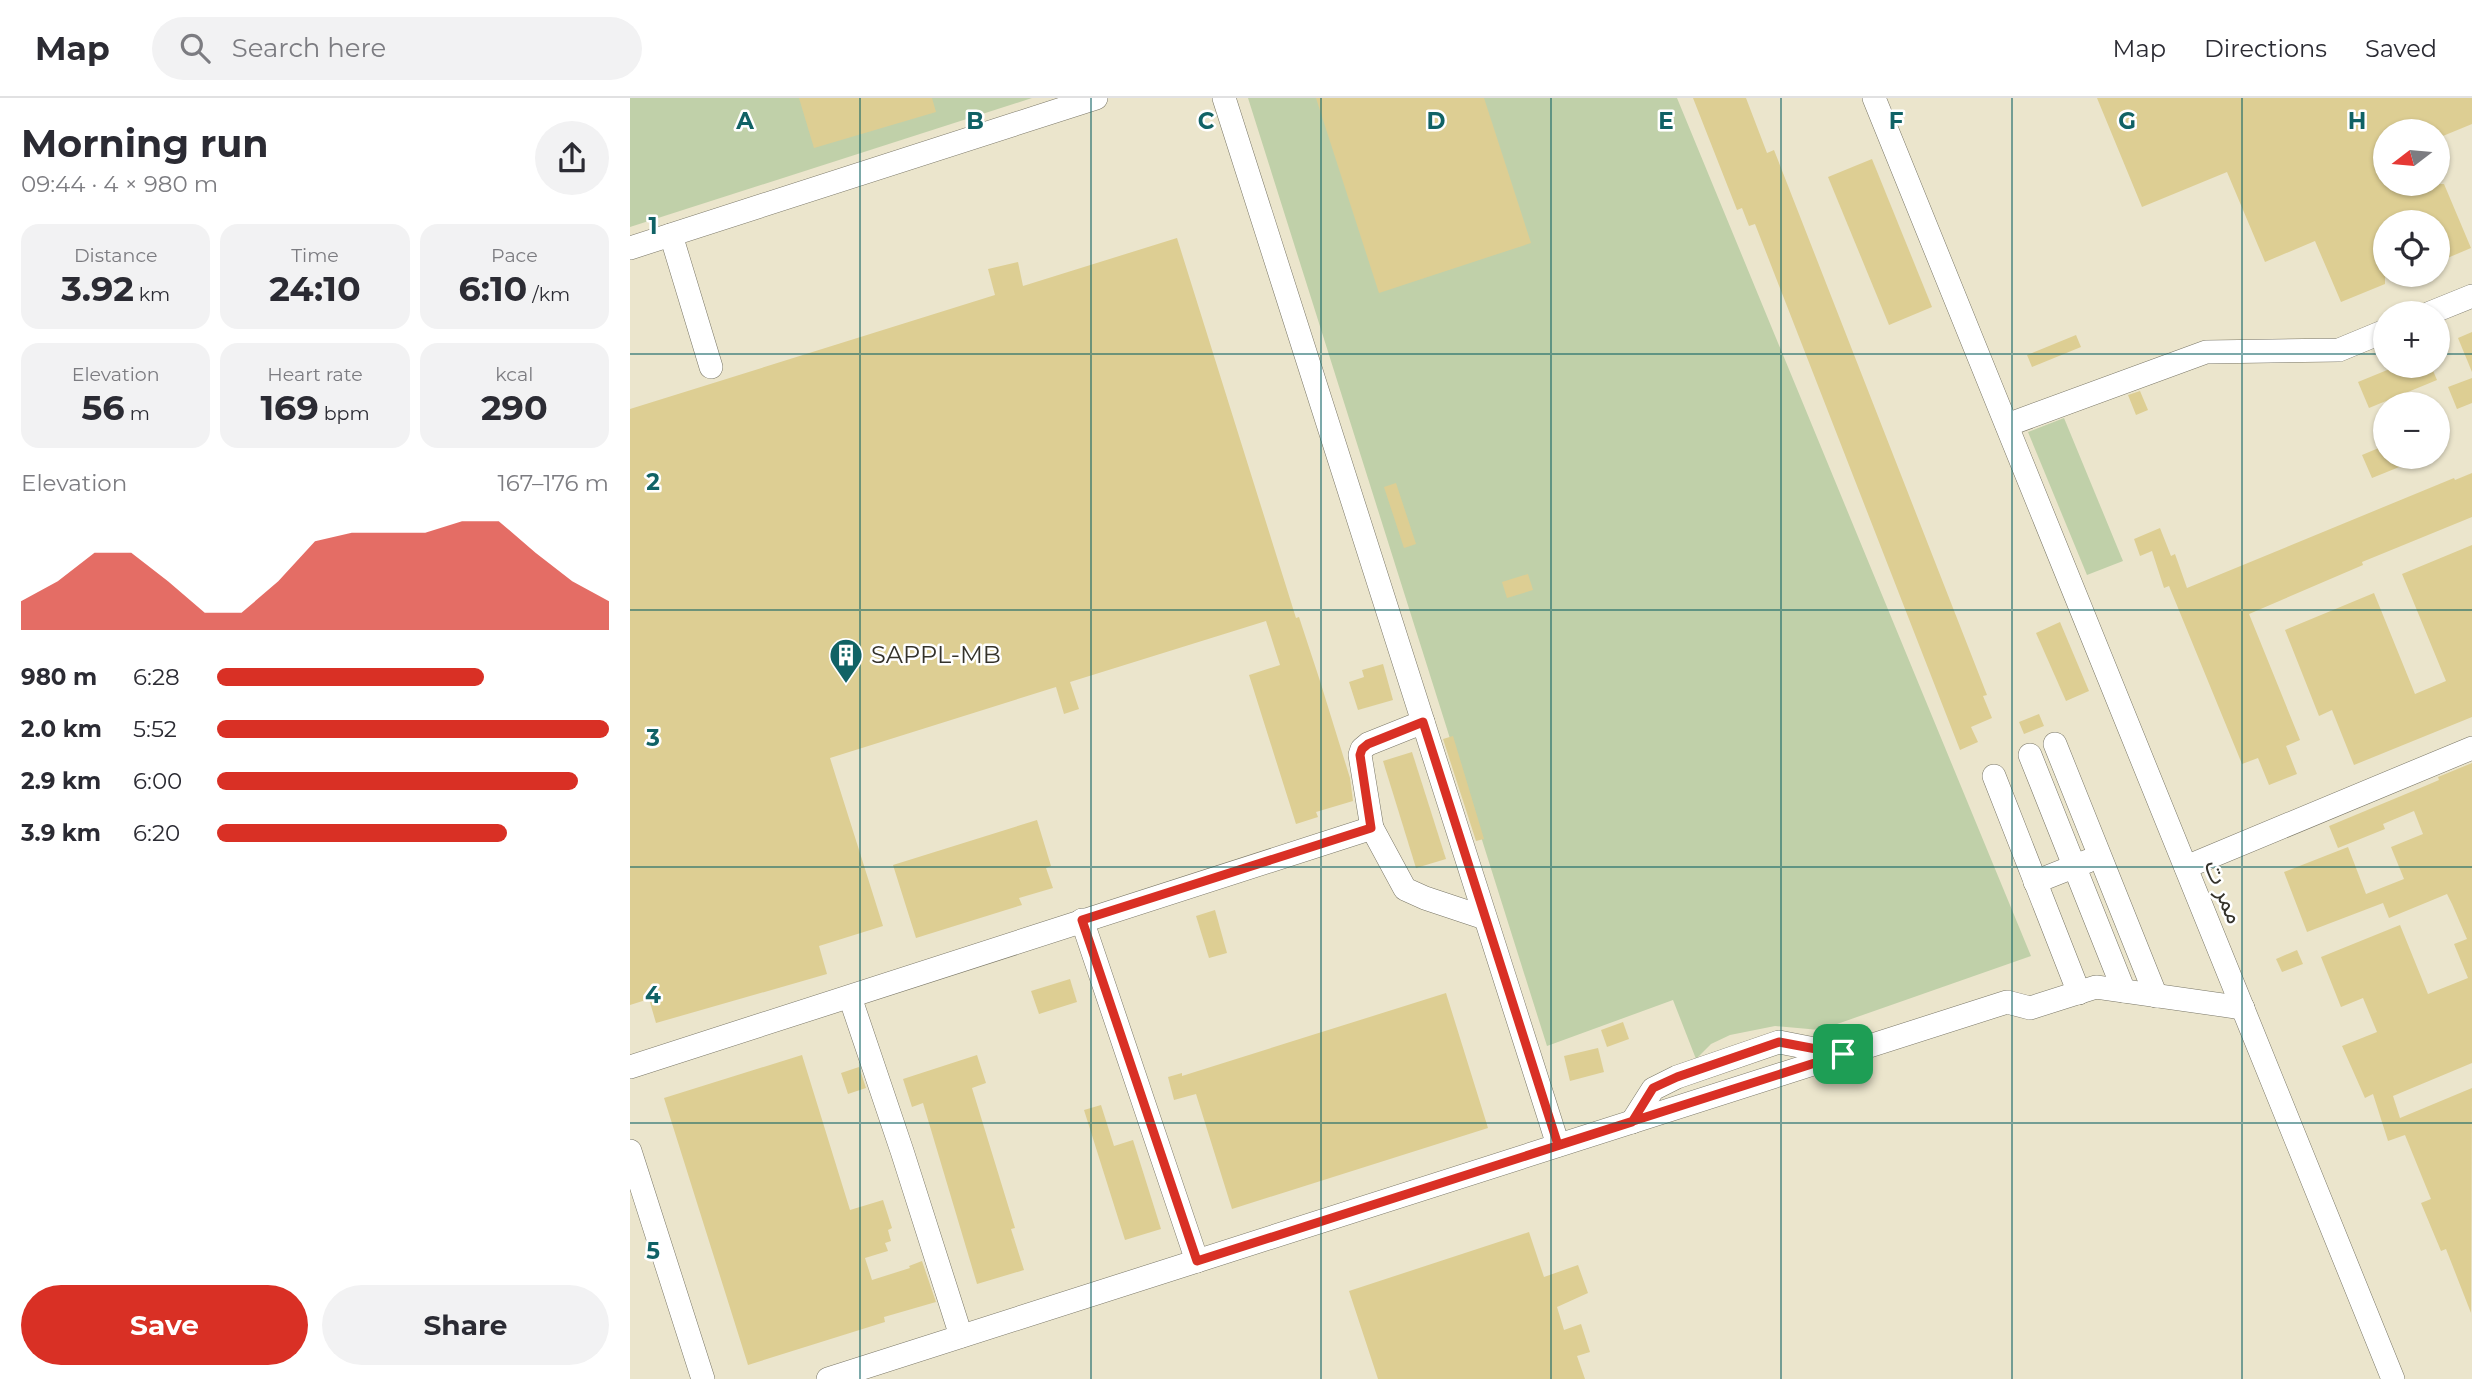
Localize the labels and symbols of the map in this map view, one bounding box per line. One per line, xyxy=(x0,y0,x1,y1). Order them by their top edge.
text: A xyxy=(735,107,754,135)
text: B xyxy=(966,107,984,135)
text: C xyxy=(1198,107,1215,135)
text: D xyxy=(1427,107,1446,135)
text: E xyxy=(1658,107,1674,135)
text: F xyxy=(1889,107,1904,135)
text: G xyxy=(2118,107,2136,135)
text: H xyxy=(2348,107,2366,135)
north arrow xyxy=(2373,119,2450,196)
text: 1 xyxy=(648,212,658,240)
text: 2 xyxy=(646,468,660,496)
building icon: SAPPL-MB xyxy=(827,636,865,685)
place label: SAPPL-MB xyxy=(871,640,1001,669)
text: 3 xyxy=(645,724,660,752)
street label: ممر ت xyxy=(2199,856,2250,928)
text: 4 xyxy=(645,981,661,1009)
pin xyxy=(1813,1024,1873,1084)
text: 5 xyxy=(646,1237,660,1265)

